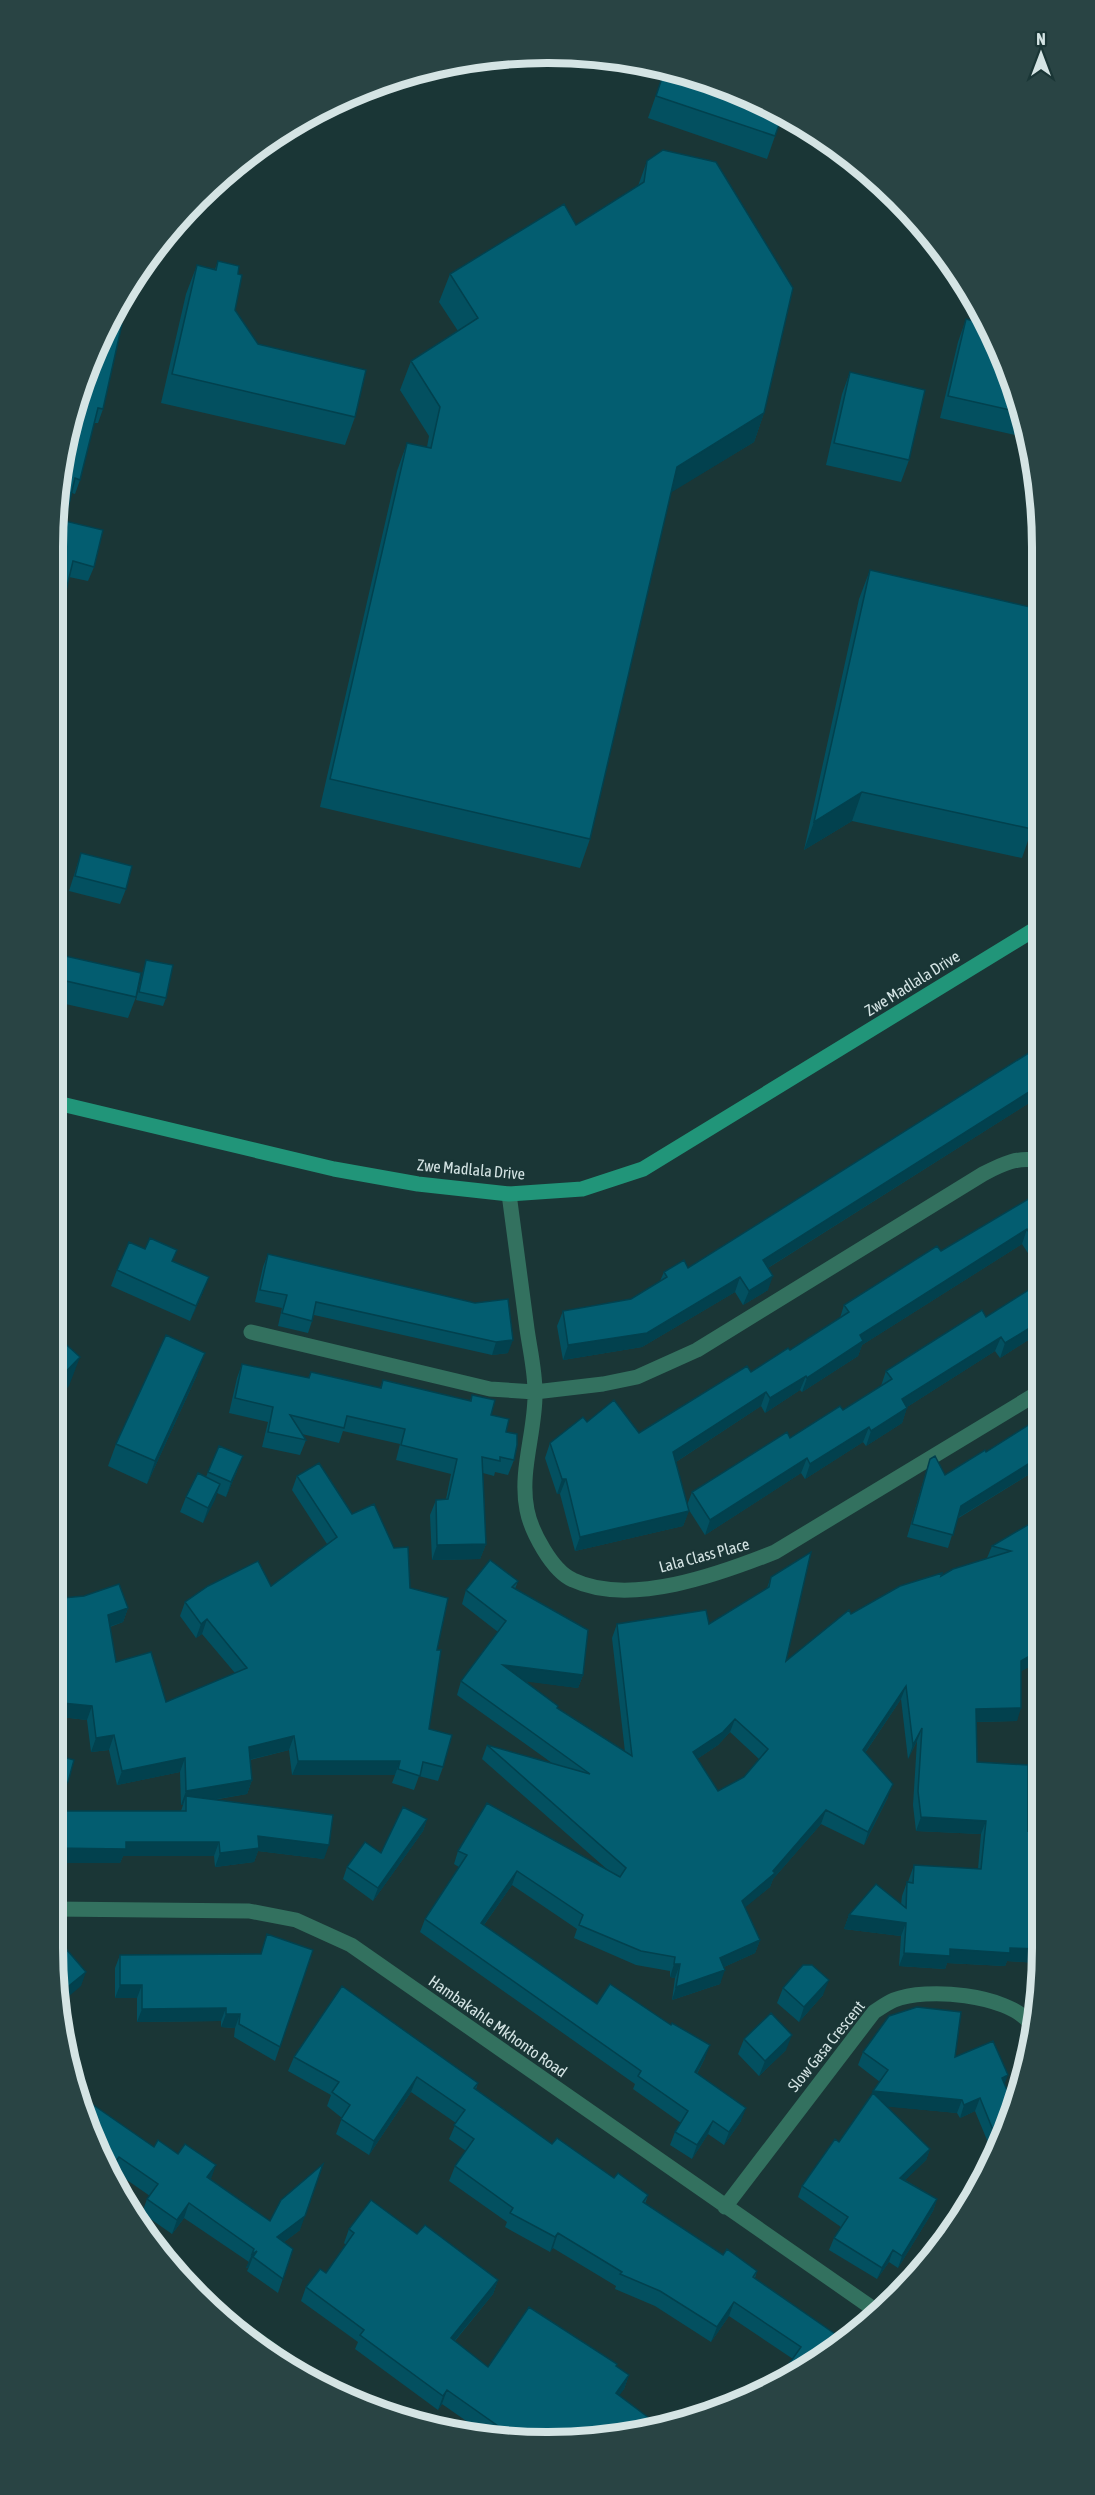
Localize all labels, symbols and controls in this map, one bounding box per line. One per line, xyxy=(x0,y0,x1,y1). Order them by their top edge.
north arrow xyxy=(1011,24,1071,84)
text: N xyxy=(1036,30,1046,48)
street label: Zwe Madlala Drive xyxy=(861,947,963,1019)
street label: Zwe Madlala Drive xyxy=(416,1155,526,1183)
street label: Lala Class Place xyxy=(657,1534,751,1576)
street label: Hambakahle Mkhonto Road xyxy=(425,1971,571,2081)
street label: Slow Gasa Crescent xyxy=(784,1997,868,2095)

